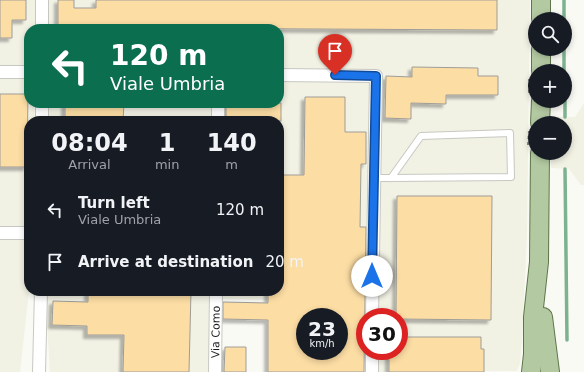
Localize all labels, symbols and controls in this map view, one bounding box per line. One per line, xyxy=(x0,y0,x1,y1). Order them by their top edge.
map controls xyxy=(528,12,572,160)
button: search xyxy=(528,12,572,56)
pin xyxy=(318,34,352,75)
text: 120 m xyxy=(110,39,207,72)
icon: left xyxy=(44,40,96,92)
icon: arrive xyxy=(324,40,346,62)
button: + xyxy=(528,64,572,108)
text: Viale Umbria xyxy=(110,73,225,94)
button: − xyxy=(528,116,572,160)
text: 08:04 xyxy=(51,129,128,157)
text: 1 xyxy=(159,129,175,157)
text: 140 xyxy=(207,129,257,157)
text: Arrival xyxy=(68,157,111,172)
text: min xyxy=(155,157,179,172)
text: m xyxy=(225,157,238,172)
text: Turn left xyxy=(78,194,150,212)
icon: left xyxy=(44,199,66,221)
text: 120 m xyxy=(216,201,264,219)
text: Viale Umbria xyxy=(78,212,161,227)
icon: arrive xyxy=(44,251,66,273)
text: Arrive at destination xyxy=(78,253,253,271)
text: 20 m xyxy=(265,253,304,271)
position arrow xyxy=(351,255,393,297)
street label: Via Como xyxy=(209,305,223,358)
speed limit sign: 30 xyxy=(356,308,408,360)
text: 23 xyxy=(308,317,336,341)
text: km/h xyxy=(309,338,335,349)

